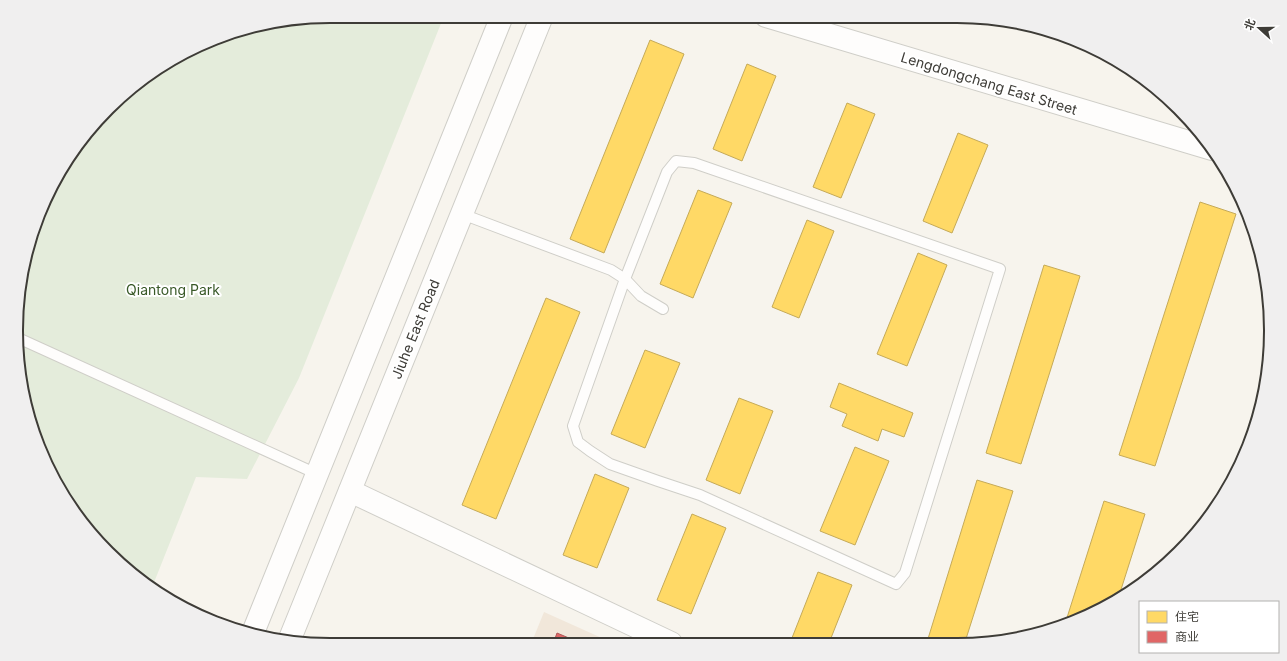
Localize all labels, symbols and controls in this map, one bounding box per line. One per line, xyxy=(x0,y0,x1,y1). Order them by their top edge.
north arrow xyxy=(1239,8,1279,48)
text: 北 xyxy=(1241,17,1258,32)
street label: Lengdongchang East Street xyxy=(899,48,1080,118)
street label: Jiuhe East Road xyxy=(387,277,443,381)
park label: Qiantong Park xyxy=(126,281,220,298)
legend xyxy=(1139,601,1279,653)
text: 住宅 xyxy=(1175,609,1199,624)
text: 商业 xyxy=(1175,629,1199,644)

